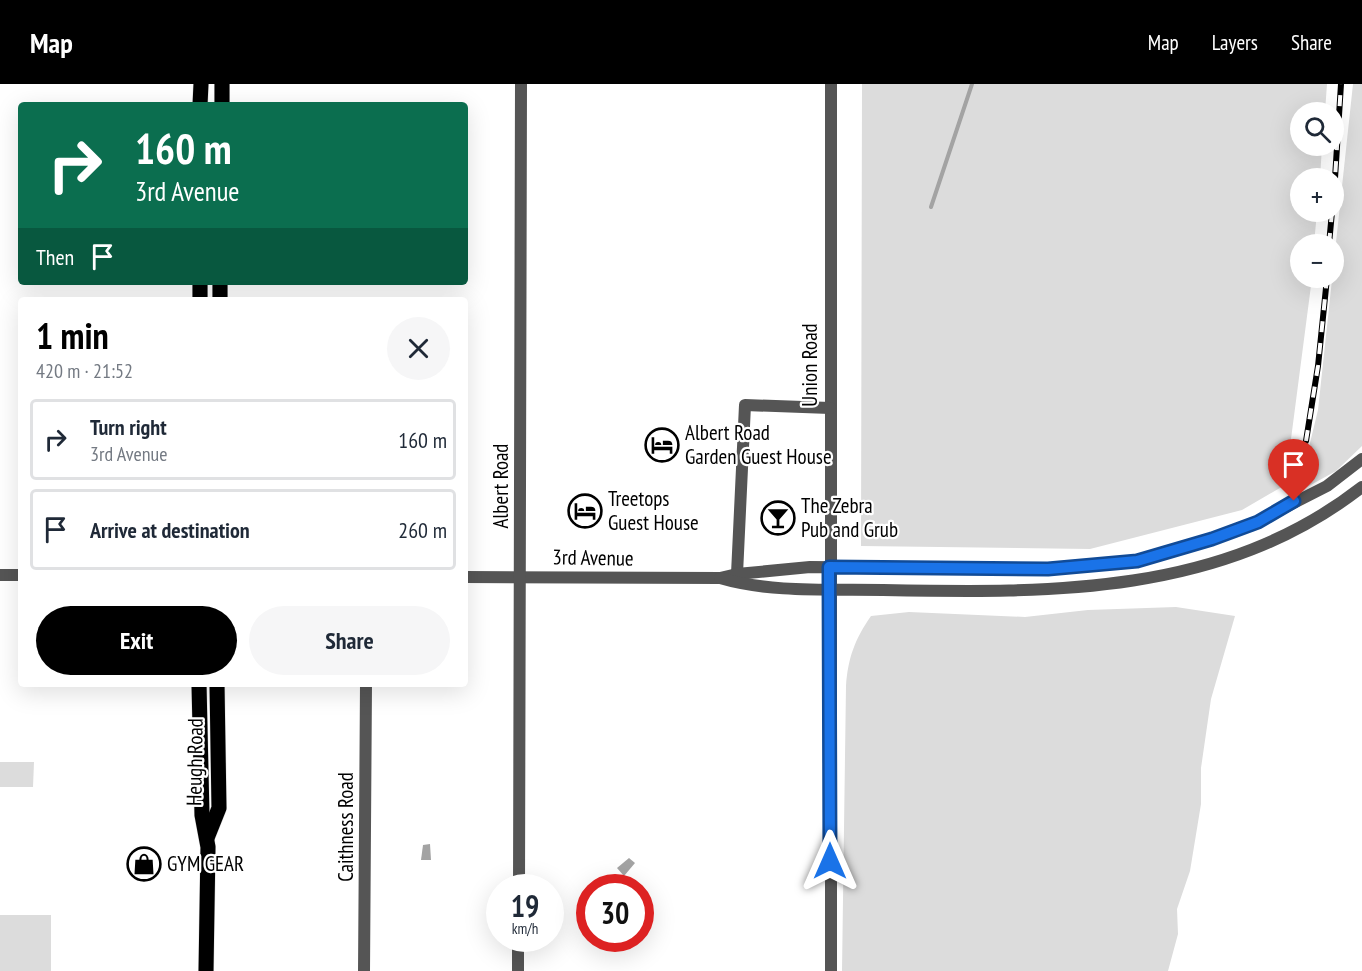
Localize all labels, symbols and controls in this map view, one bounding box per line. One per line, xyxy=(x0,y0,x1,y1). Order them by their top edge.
text: Map xyxy=(30,24,73,61)
text: Map xyxy=(1148,29,1179,56)
text: Layers xyxy=(1212,29,1258,56)
text: Share xyxy=(1291,29,1332,56)
map controls xyxy=(1290,102,1344,288)
button: search xyxy=(1290,102,1344,156)
text: 160 m xyxy=(135,121,232,176)
icon: right xyxy=(36,126,114,204)
button: + xyxy=(1290,168,1344,222)
text: 3rd Avenue xyxy=(135,174,240,208)
button: − xyxy=(1290,234,1344,288)
icon: arrive xyxy=(86,240,119,273)
text: Then xyxy=(36,243,74,271)
text: 1 min xyxy=(36,312,109,359)
button: close xyxy=(387,317,450,380)
street label: Union Road xyxy=(796,323,823,407)
text: 420 m · 21:52 xyxy=(36,358,133,384)
text: Turn right xyxy=(90,413,167,441)
place label: Albert Road Garden Guest House xyxy=(685,419,832,470)
icon: right xyxy=(39,423,72,456)
text: 160 m xyxy=(398,426,447,454)
hotel icon: Albert Road Garden Guest House xyxy=(644,427,680,463)
pin xyxy=(1268,439,1319,501)
text: 3rd Avenue xyxy=(90,441,167,467)
street label: Albert Road xyxy=(487,444,514,528)
icon: arrive xyxy=(1277,448,1310,481)
place label: Treetops Guest House xyxy=(608,485,699,536)
place label: The Zebra Pub and Grub xyxy=(801,492,898,543)
hotel icon: Treetops Guest House xyxy=(567,493,603,529)
bar icon: The Zebra Pub and Grub xyxy=(760,500,796,536)
icon: arrive xyxy=(39,513,72,546)
text: Arrive at destination xyxy=(90,516,250,544)
text: 260 m xyxy=(398,516,447,544)
street label: 3rd Avenue xyxy=(552,543,634,572)
button: Exit xyxy=(36,606,237,675)
button: Share xyxy=(249,606,450,675)
street label: Heugh Road xyxy=(180,718,209,806)
street label: Caithness Road xyxy=(332,772,359,882)
position arrow xyxy=(798,829,862,893)
shop icon: GYM GEAR xyxy=(126,846,162,882)
place label: GYM GEAR xyxy=(167,850,244,877)
speed limit sign: 30 xyxy=(576,874,654,952)
text: 19 xyxy=(511,886,539,925)
text: km/h xyxy=(512,919,538,938)

